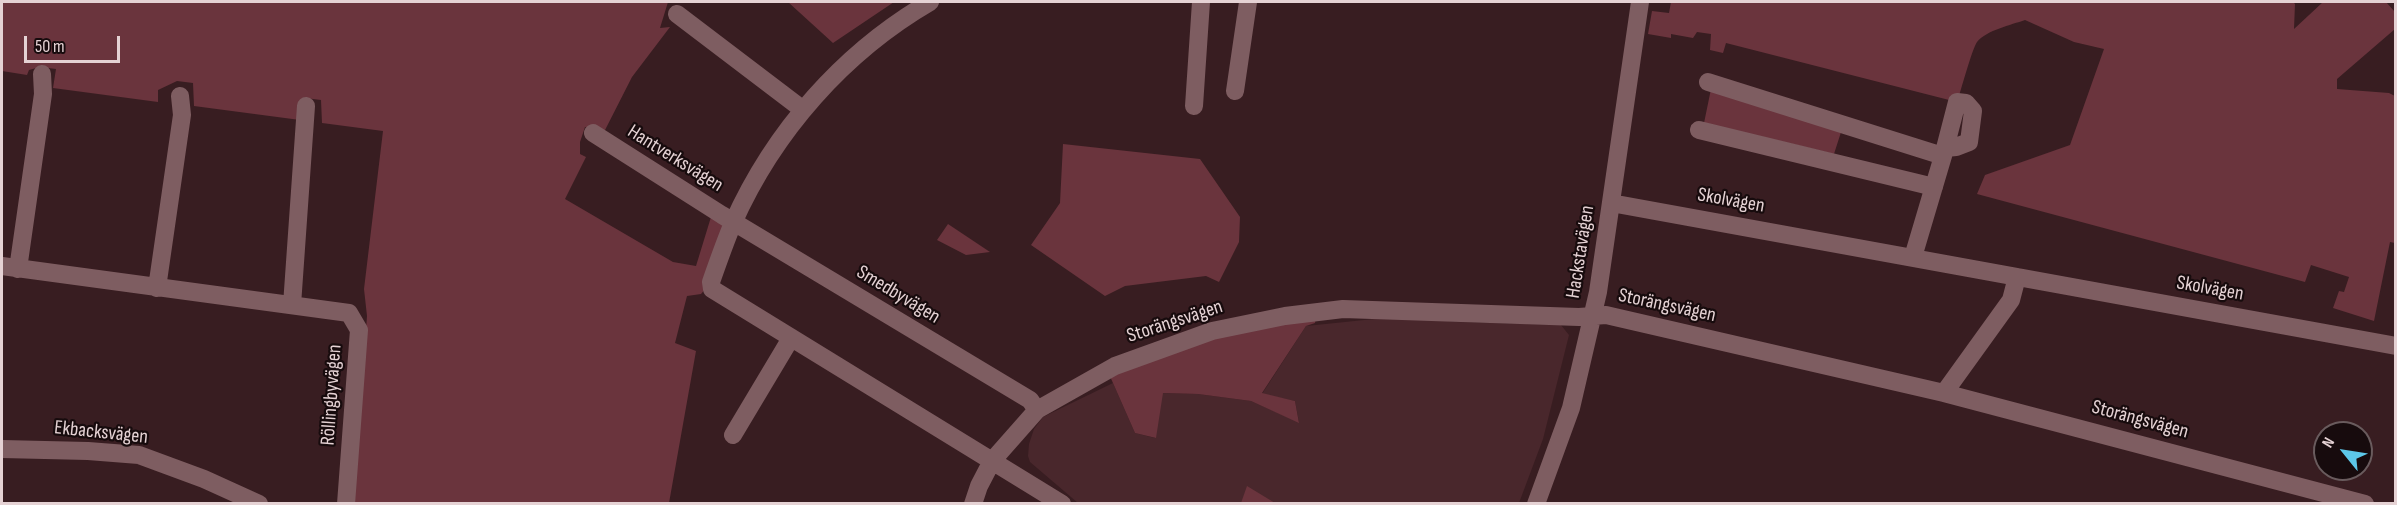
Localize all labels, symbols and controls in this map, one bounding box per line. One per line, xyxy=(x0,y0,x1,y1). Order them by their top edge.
scale bar xyxy=(27,24,123,62)
text: 50 m xyxy=(35,36,65,57)
street label: Hantverksvägen xyxy=(623,120,727,198)
street label: Skolvägen xyxy=(1696,183,1766,219)
street label: Hackstavägen xyxy=(1562,204,1600,300)
street label: Smedbyvägen xyxy=(852,261,944,329)
street label: Skolvägen xyxy=(2175,271,2245,307)
street label: Storängsvägen xyxy=(1616,284,1718,328)
street label: Storängsvägen xyxy=(1124,295,1226,349)
street label: Röllingbyvägen xyxy=(317,344,347,446)
street label: Storängsvägen xyxy=(2089,396,2191,444)
street label: Ekbacksvägen xyxy=(53,416,149,450)
north arrow xyxy=(2313,421,2373,481)
text: N xyxy=(2318,434,2339,451)

